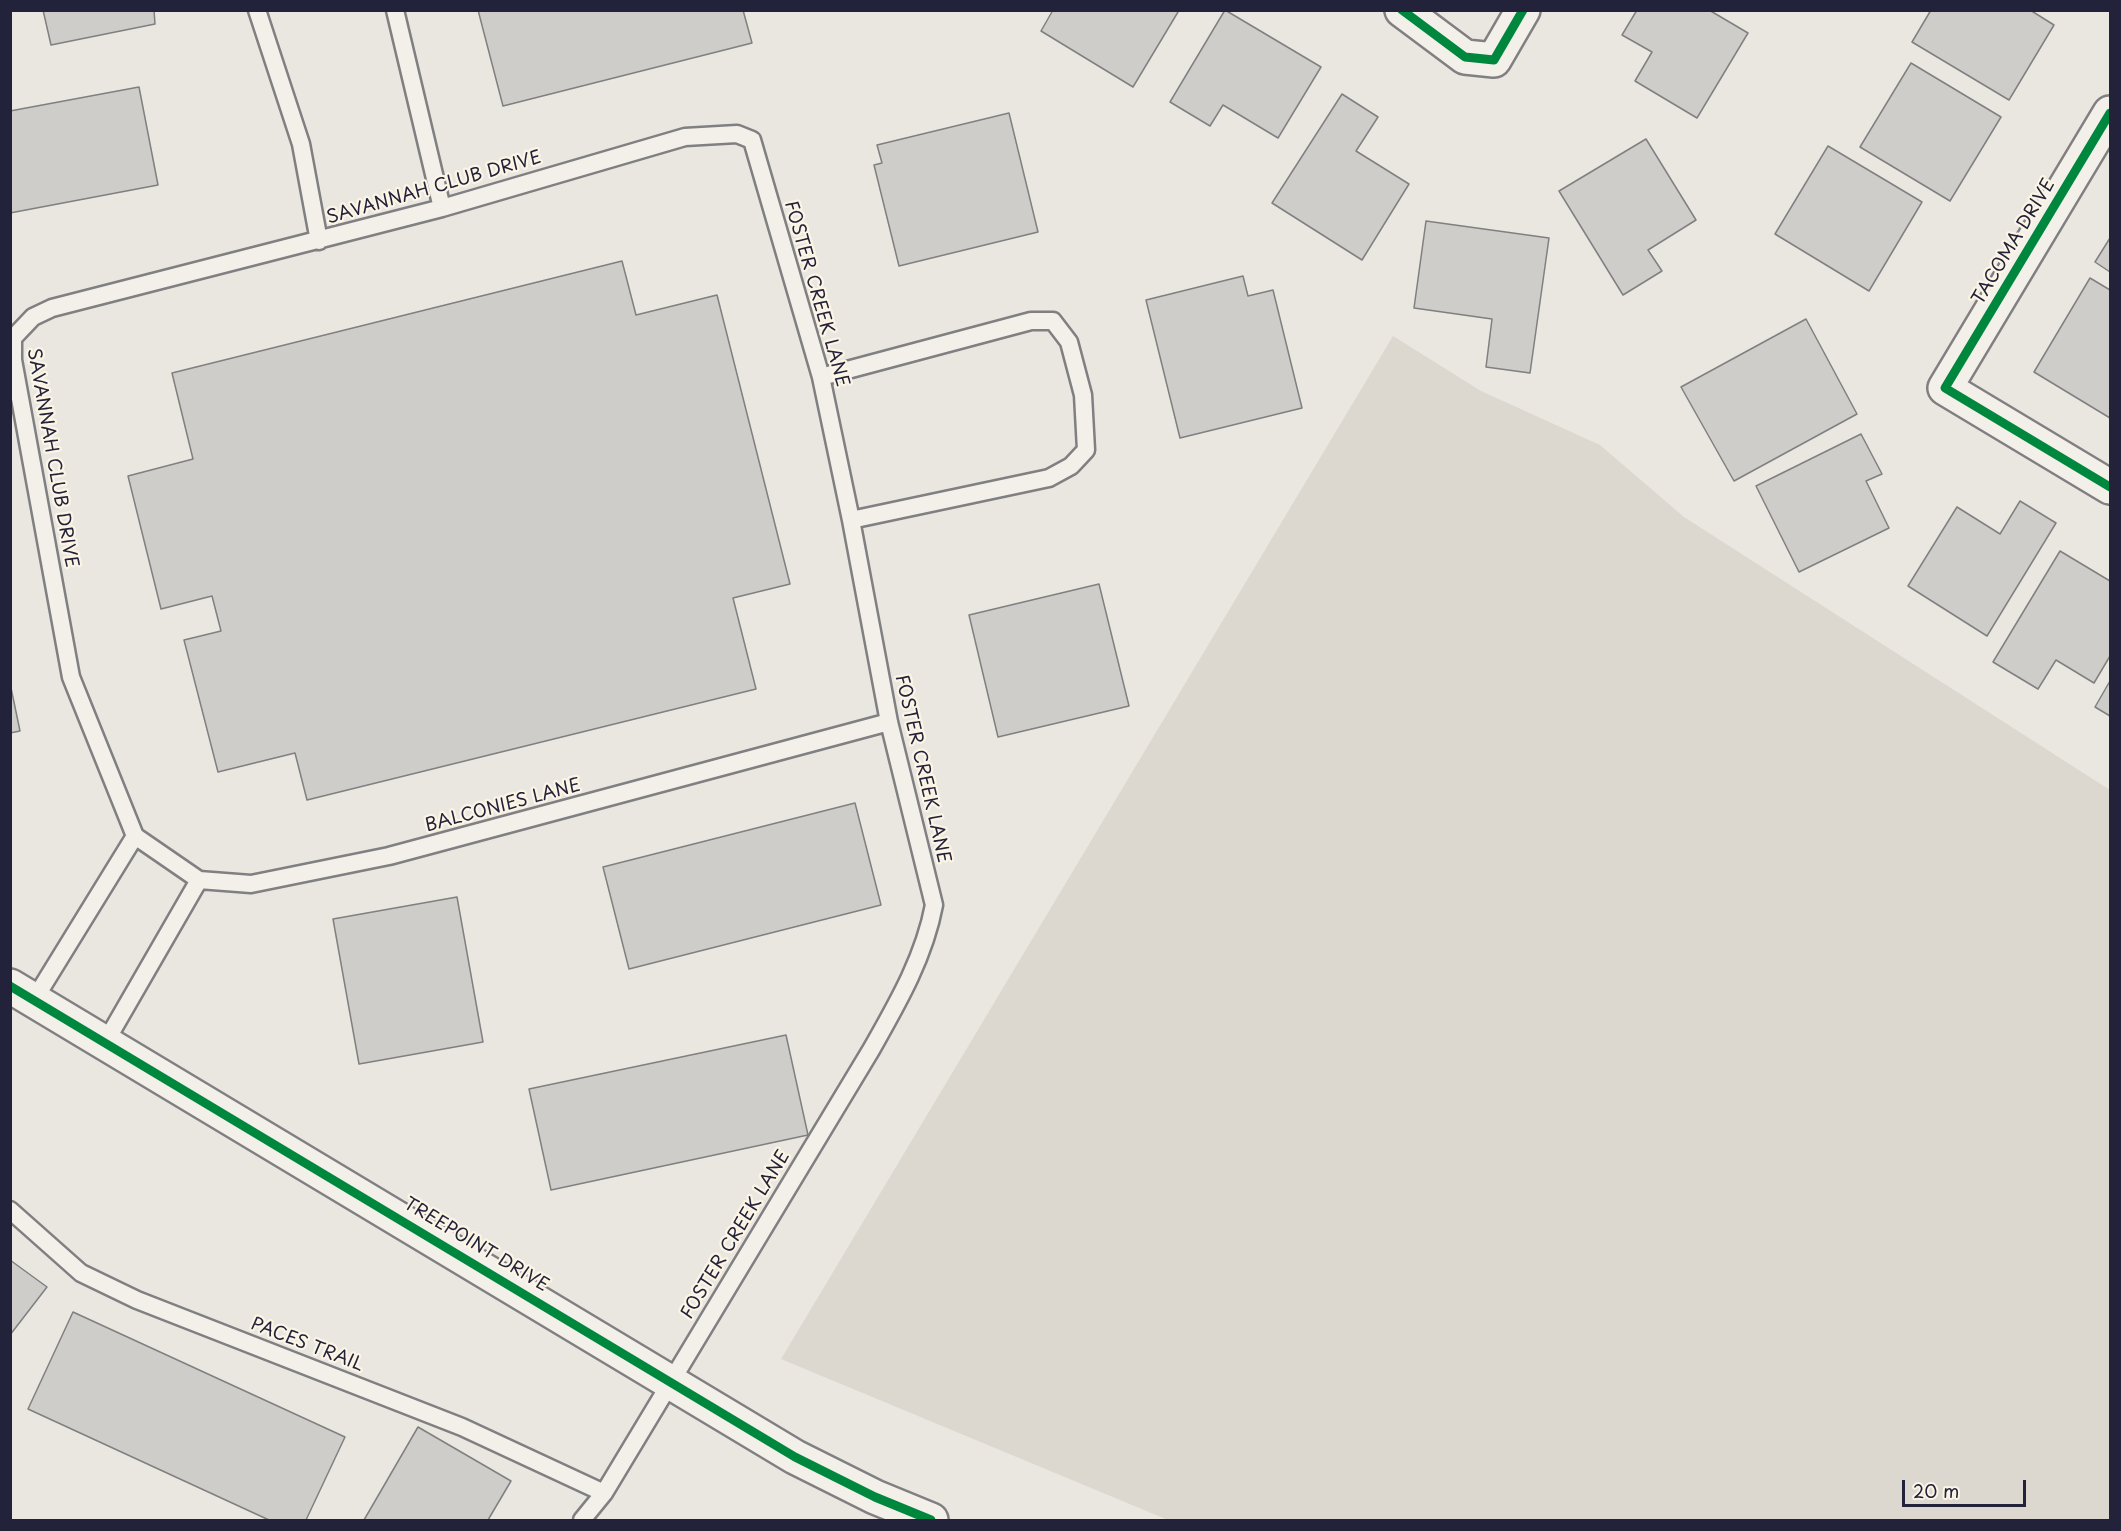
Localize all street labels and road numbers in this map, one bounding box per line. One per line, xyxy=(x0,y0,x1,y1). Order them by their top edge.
street label: SAVANNAH CLUB DRIVE xyxy=(324,147,544,229)
street label: TACOMA DRIVE xyxy=(1968,175,2060,309)
street label: FOSTER CREEK LANE xyxy=(779,198,853,390)
street label: SAVANNAH CLUB DRIVE xyxy=(22,347,82,569)
street label: FOSTER CREEK LANE xyxy=(890,673,954,865)
street label: BALCONIES LANE xyxy=(423,775,583,837)
street label: FOSTER CREEK LANE xyxy=(677,1147,795,1323)
street label: TREEPOINT DRIVE xyxy=(400,1193,552,1297)
street label: PACES TRAIL xyxy=(248,1314,366,1376)

